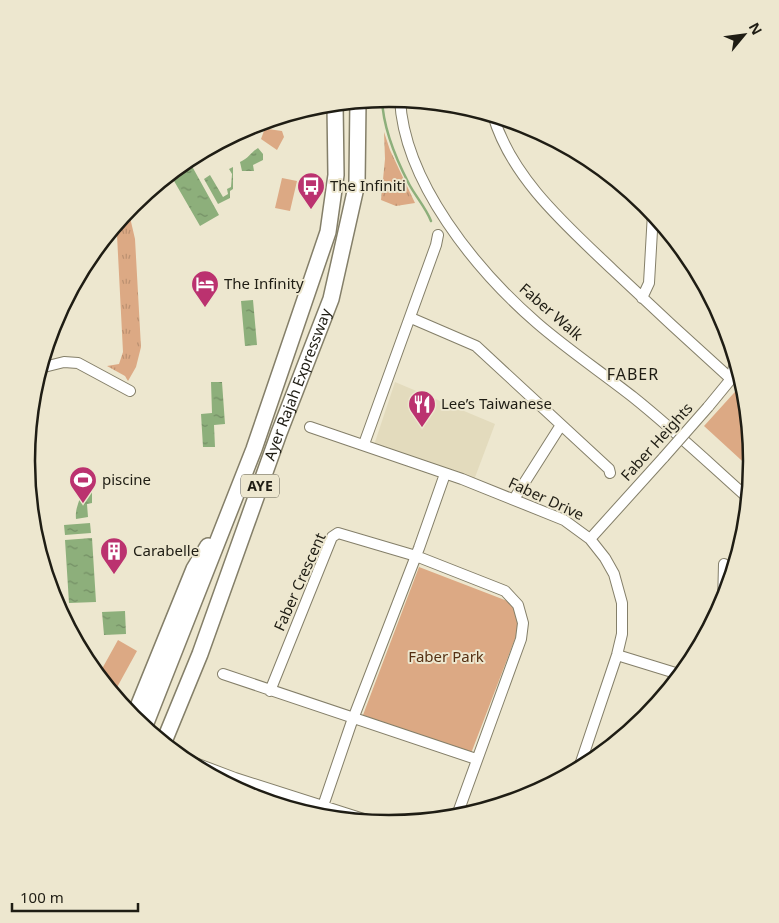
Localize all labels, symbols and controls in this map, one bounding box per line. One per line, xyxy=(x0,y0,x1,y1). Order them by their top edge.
north arrow xyxy=(719,10,769,60)
text: N xyxy=(745,19,767,38)
bus stop icon: The Infiniti xyxy=(296,171,326,210)
place label: The Infiniti xyxy=(330,175,406,195)
hotel icon: The Infinity xyxy=(190,269,220,308)
place label: The Infinity xyxy=(224,273,304,293)
street label: Faber Walk xyxy=(516,278,588,344)
street label: Ayer Rajah Expressway xyxy=(259,305,335,463)
district label: FABER xyxy=(607,363,659,385)
restaurant icon: Lee’s Taiwanese xyxy=(407,389,437,428)
place label: Lee’s Taiwanese xyxy=(441,393,552,413)
street label: Faber Heights xyxy=(616,398,697,485)
sports icon: piscine xyxy=(68,465,98,504)
place label: piscine xyxy=(102,469,151,489)
street label: Faber Drive xyxy=(505,472,587,524)
road number: AYE xyxy=(241,474,279,498)
street label: Faber Crescent xyxy=(269,529,330,634)
building icon: Carabelle xyxy=(99,536,129,575)
place label: Carabelle xyxy=(133,540,199,560)
park label: Faber Park xyxy=(408,646,484,666)
scale bar xyxy=(12,880,139,912)
text: 100 m xyxy=(20,887,64,907)

